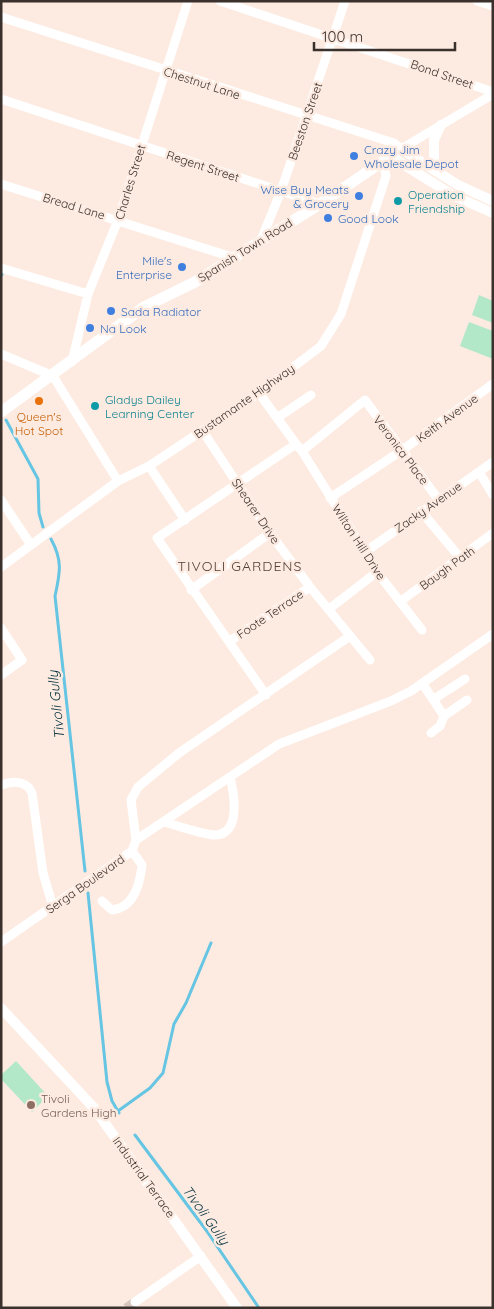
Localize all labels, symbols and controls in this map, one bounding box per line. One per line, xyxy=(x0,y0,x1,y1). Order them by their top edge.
scale bar xyxy=(314,20,455,52)
text: 100 m xyxy=(322,27,363,46)
street label: Bond Street xyxy=(409,56,475,92)
street label: Chestnut Lane xyxy=(162,64,242,103)
street label: Beeston Street xyxy=(285,80,325,162)
place label: Crazy Jim Wholesale Depot xyxy=(364,142,459,171)
street label: Charles Street xyxy=(111,143,149,221)
street label: Regent Street xyxy=(165,147,241,185)
marker: Crazy Jim Wholesale Depot xyxy=(348,150,360,162)
place label: Wise Buy Meats & Grocery xyxy=(260,182,349,211)
place label: Operation Friendship xyxy=(408,187,465,216)
street label: Bread Lane xyxy=(41,189,107,223)
marker: Wise Buy Meats & Grocery xyxy=(353,190,365,202)
marker: Operation Friendship xyxy=(392,195,404,207)
place label: Good Look xyxy=(338,211,399,226)
marker: Good Look xyxy=(322,212,334,224)
street label: Spanish Town Road xyxy=(195,215,295,285)
place label: Mile's Enterprise xyxy=(116,253,172,282)
marker: Mile's Enterprise xyxy=(176,261,188,273)
place label: Sada Radiator xyxy=(121,304,202,319)
marker: Sada Radiator xyxy=(105,305,117,317)
place label: Na Look xyxy=(100,321,147,336)
marker: Na Look xyxy=(84,322,96,334)
street label: Bustamante Highway xyxy=(191,361,297,441)
street label: Keith Avenue xyxy=(413,391,481,445)
place label: Gladys Dailey Learning Center xyxy=(105,392,195,421)
marker: Queen's Hot Spot xyxy=(33,395,45,407)
marker: Gladys Dailey Learning Center xyxy=(89,400,101,412)
place label: Queen's Hot Spot xyxy=(15,409,63,438)
street label: Veronica Place xyxy=(370,413,432,488)
street label: Shearer Drive xyxy=(229,475,283,547)
street label: Zacky Avenue xyxy=(391,478,465,536)
street label: Wilton Hill Drive xyxy=(329,501,389,583)
street label: Baugh Path xyxy=(416,543,478,593)
district label: TIVOLI GARDENS xyxy=(178,557,302,575)
street label: Foote Terrace xyxy=(234,586,306,642)
water label: Tivoli Gully xyxy=(43,669,69,740)
street label: Serga Boulevard xyxy=(43,851,127,917)
place label: Tivoli Gardens High xyxy=(41,1091,117,1120)
marker: Tivoli Gardens High xyxy=(25,1099,37,1111)
street label: Industrial Terrace xyxy=(110,1134,179,1221)
water label: Tivoli Gully xyxy=(178,1182,234,1249)

